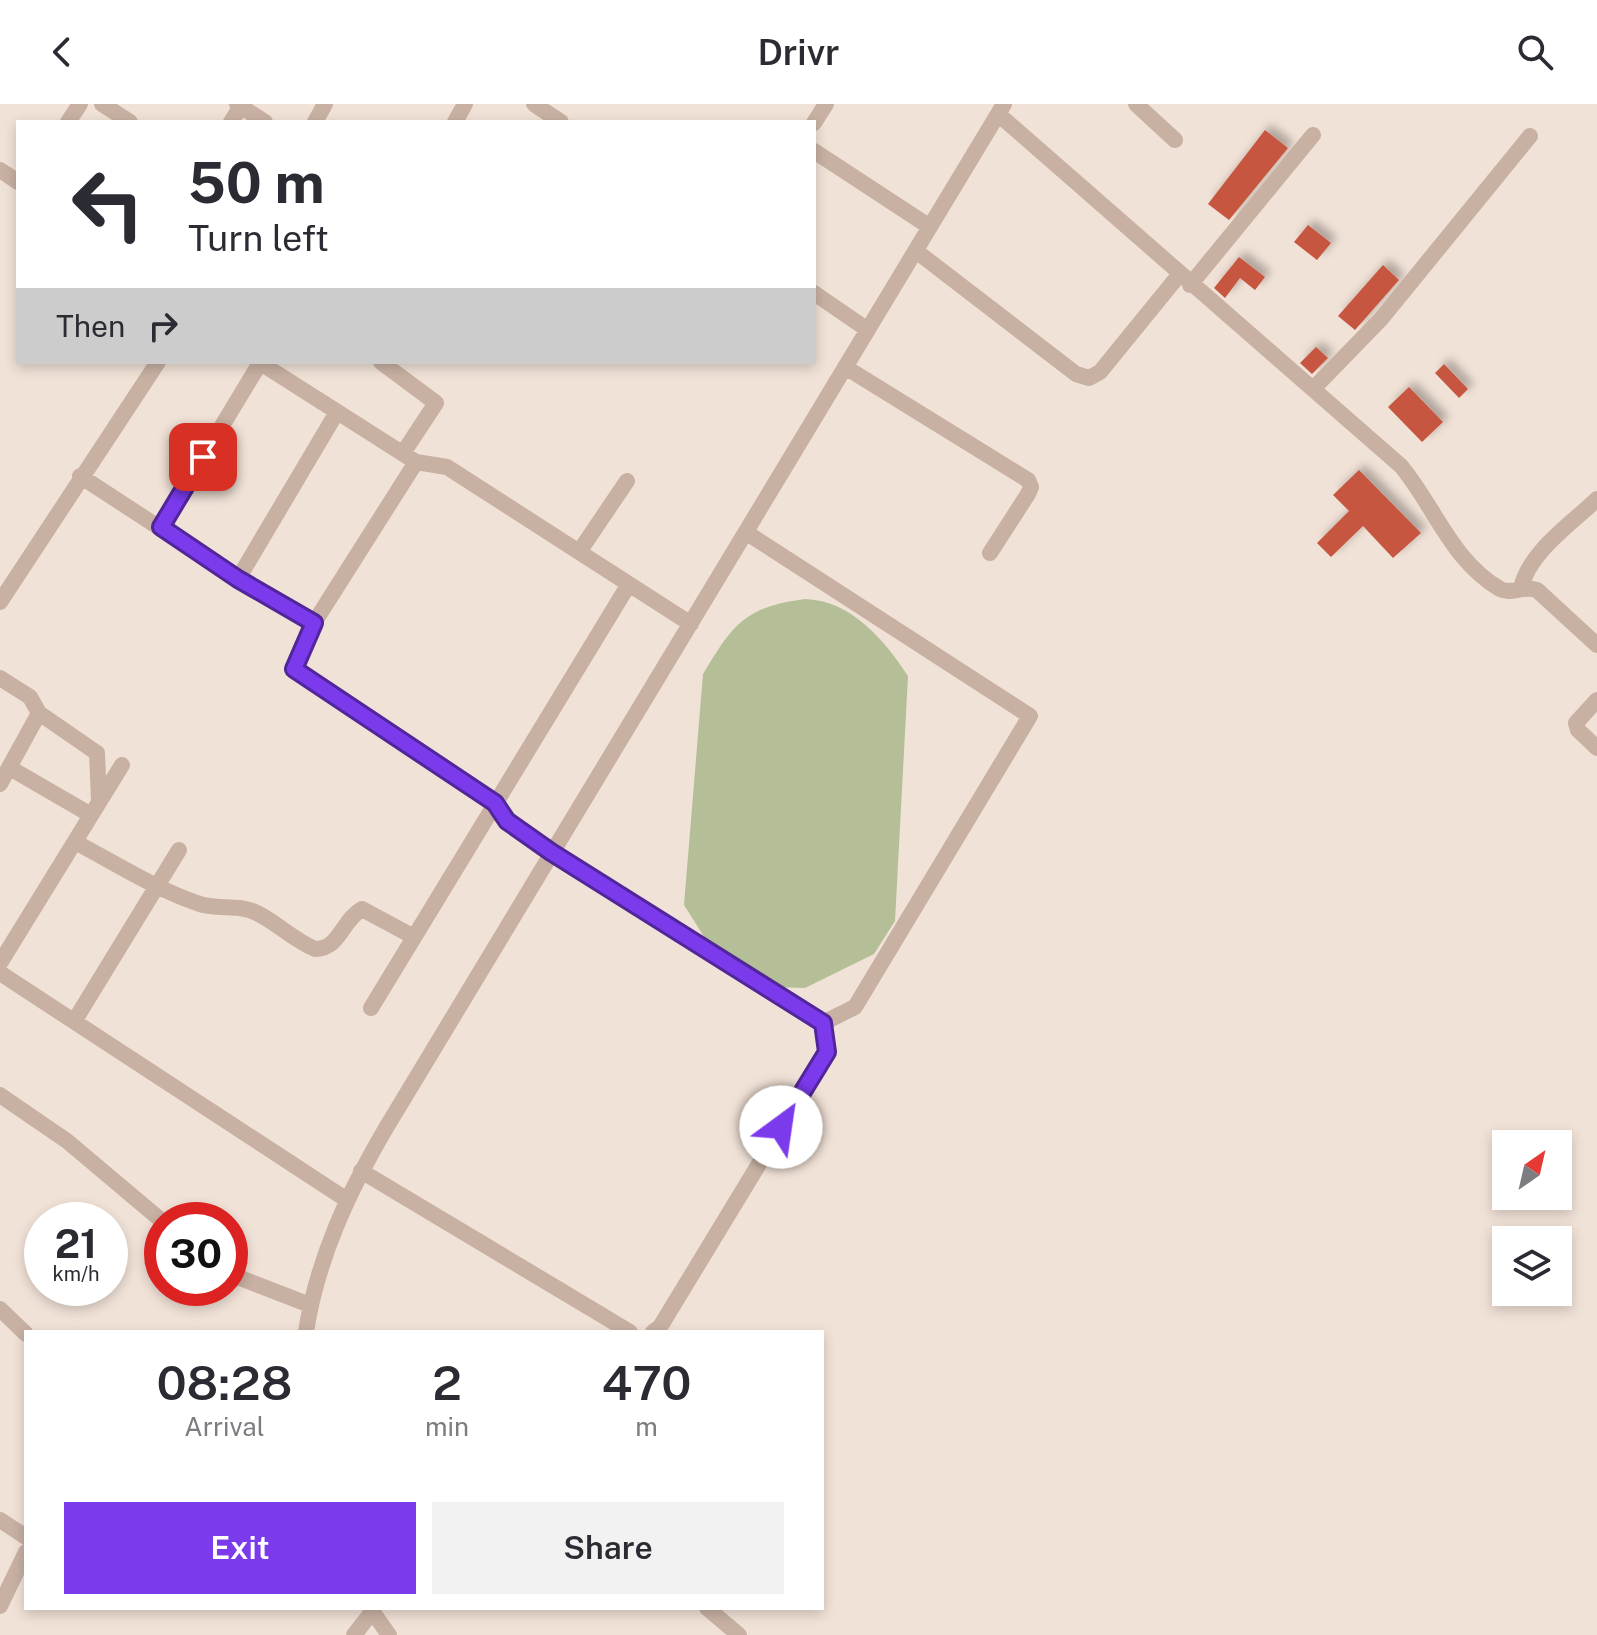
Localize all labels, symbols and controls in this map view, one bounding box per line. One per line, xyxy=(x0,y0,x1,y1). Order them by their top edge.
icon: back xyxy=(40,30,84,74)
icon: search xyxy=(1513,30,1557,74)
text: Drivr xyxy=(757,31,840,73)
text: 50 m xyxy=(188,150,325,216)
icon: left xyxy=(56,152,160,256)
text: Turn left xyxy=(188,217,329,259)
icon: right xyxy=(141,304,185,348)
text: Then xyxy=(56,308,125,344)
pin xyxy=(169,423,237,491)
icon: arrive xyxy=(181,435,225,479)
position arrow xyxy=(739,1085,823,1169)
north arrow xyxy=(1492,1130,1572,1210)
map controls xyxy=(1492,1130,1572,1306)
speed limit sign: 30 xyxy=(144,1202,248,1306)
text: 21 xyxy=(55,1220,97,1267)
button: layers xyxy=(1492,1226,1572,1306)
text: km/h xyxy=(52,1262,100,1286)
text: 08:28 xyxy=(156,1354,292,1411)
text: 2 xyxy=(432,1354,462,1411)
text: 470 xyxy=(602,1354,691,1411)
text: Arrival xyxy=(184,1411,265,1442)
text: min xyxy=(425,1411,469,1442)
text: m xyxy=(635,1411,658,1442)
button: Exit xyxy=(64,1502,416,1594)
button: Share xyxy=(432,1502,784,1594)

